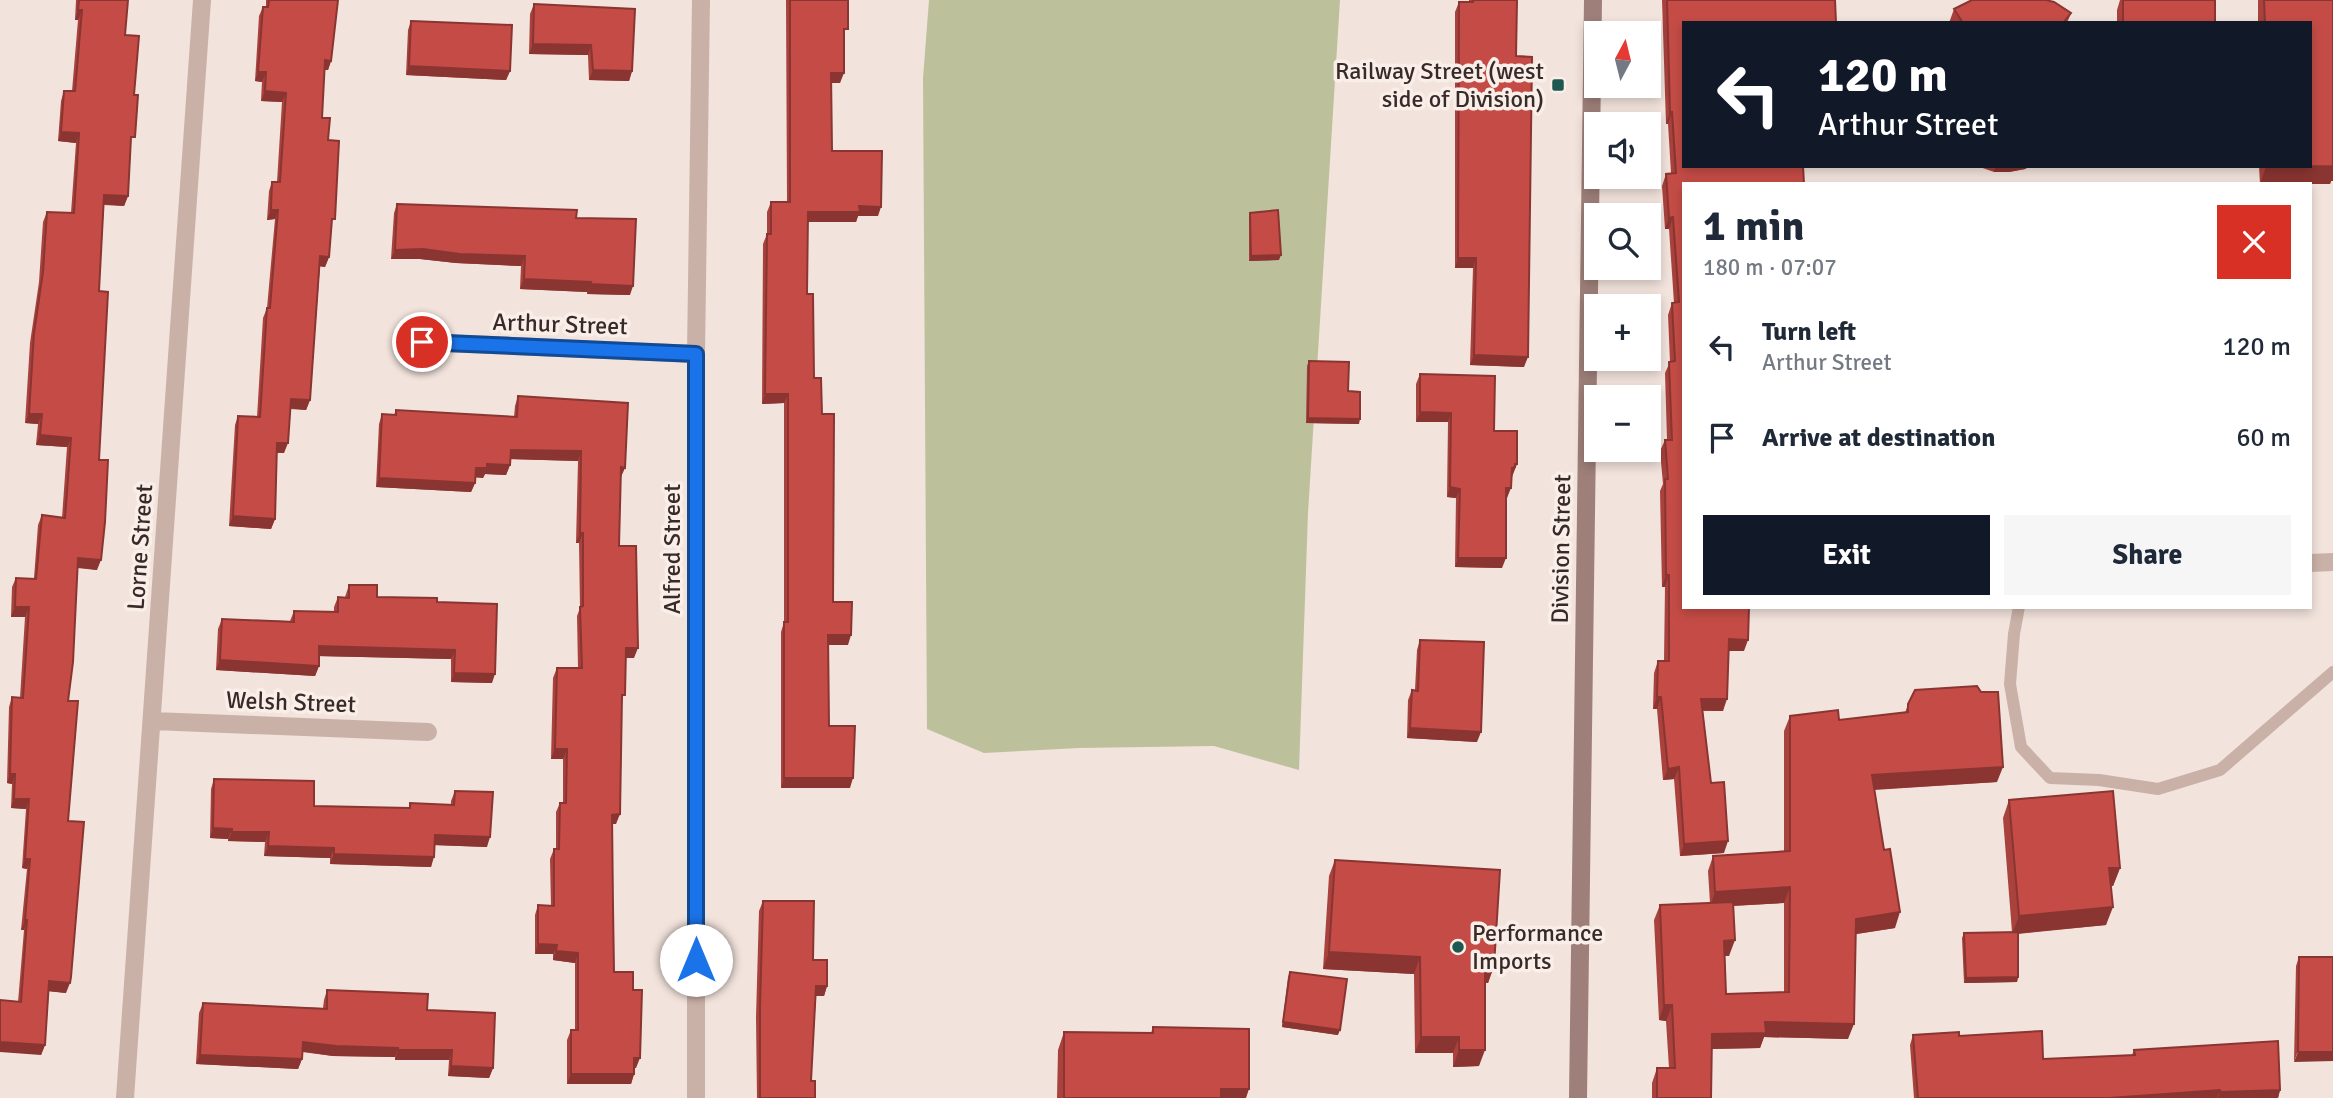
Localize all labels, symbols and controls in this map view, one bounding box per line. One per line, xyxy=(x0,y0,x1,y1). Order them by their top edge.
north arrow xyxy=(1584,21,1661,98)
map controls xyxy=(1584,21,1661,462)
text: 120 m xyxy=(1818,45,1948,105)
icon: left xyxy=(1703,49,1794,140)
place label: Railway Street (west side of Division) xyxy=(1335,56,1544,114)
marker: Railway Street (west side of Division) xyxy=(1550,77,1566,93)
text: Arthur Street xyxy=(1818,105,1998,144)
button: sound xyxy=(1584,112,1661,189)
text: 1 min xyxy=(1703,201,1804,252)
button: search xyxy=(1584,203,1661,280)
button: close xyxy=(2217,205,2291,279)
text: 180 m · 07:07 xyxy=(1703,253,1837,282)
button: + xyxy=(1584,294,1661,371)
street label: Arthur Street xyxy=(492,307,628,341)
pin xyxy=(392,312,452,372)
text: Turn left xyxy=(1762,316,1856,348)
icon: arrive xyxy=(403,323,441,361)
icon: left xyxy=(1703,328,1741,366)
text: 120 m xyxy=(2222,331,2291,363)
text: Arthur Street xyxy=(1762,348,1892,377)
button: − xyxy=(1584,385,1661,462)
icon: arrive xyxy=(1703,419,1741,457)
text: Arrive at destination xyxy=(1762,422,1995,454)
text: 60 m xyxy=(2236,422,2291,454)
street label: Division Street xyxy=(1545,474,1577,624)
street label: Lorne Street xyxy=(121,483,159,611)
street label: Alfred Street xyxy=(657,484,687,614)
button: Exit xyxy=(1703,515,1990,595)
button: Share xyxy=(2004,515,2291,595)
street label: Welsh Street xyxy=(226,685,356,719)
place label: Performance Imports xyxy=(1472,918,1603,976)
position arrow xyxy=(659,923,733,997)
marker: Performance Imports xyxy=(1450,939,1466,955)

